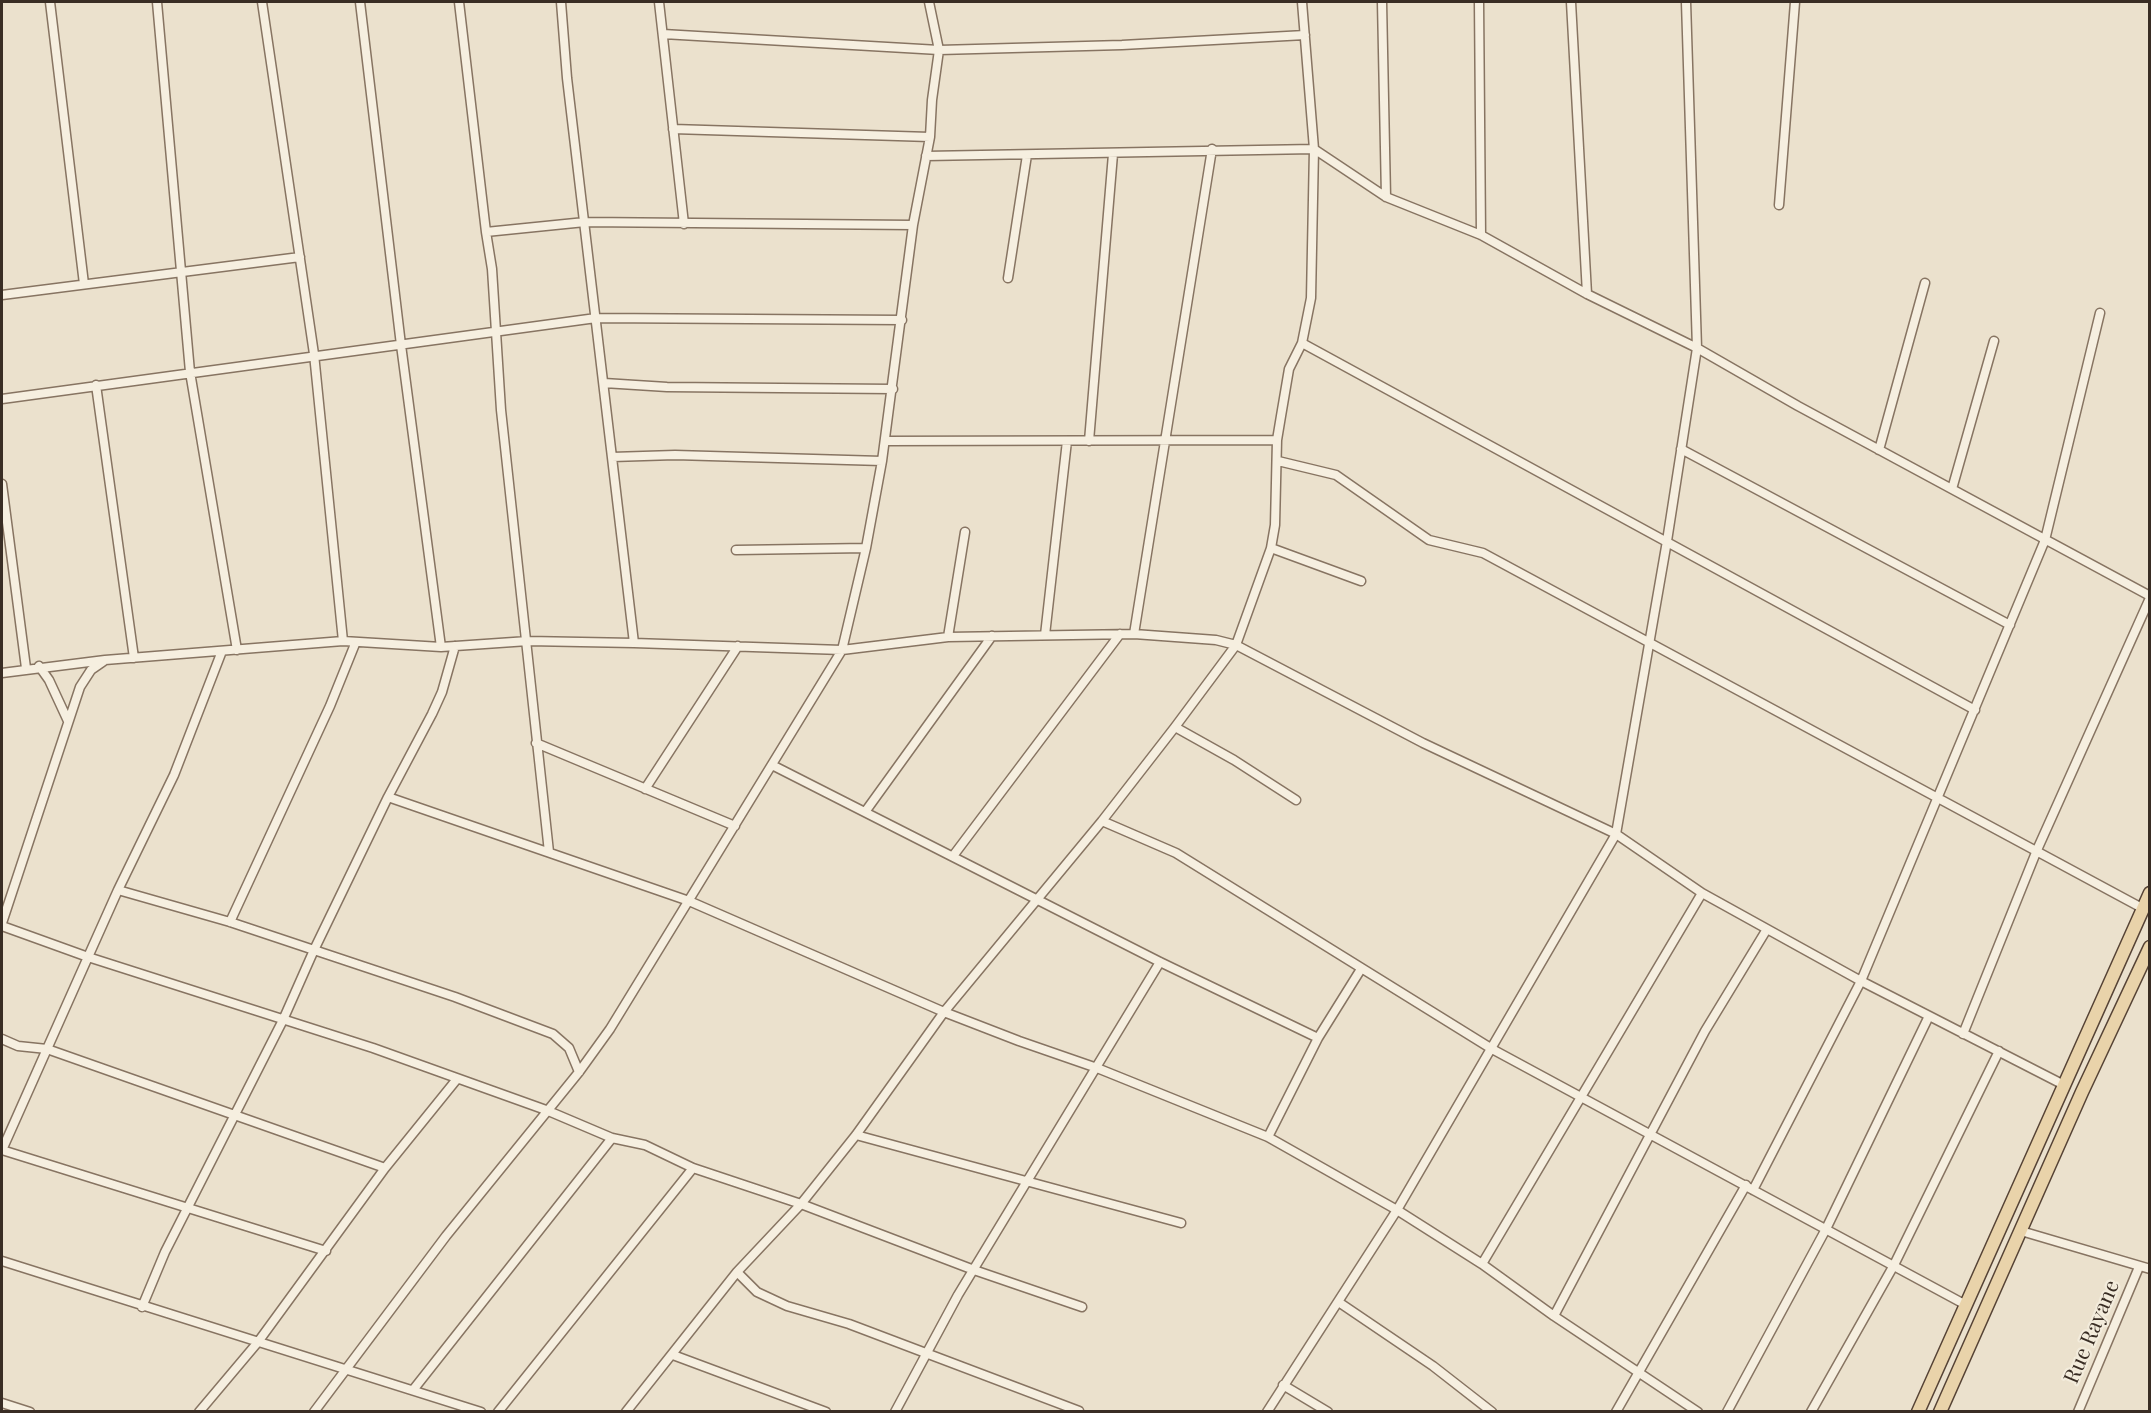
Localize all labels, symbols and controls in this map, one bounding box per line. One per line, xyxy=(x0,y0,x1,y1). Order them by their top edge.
street label: Rue Rayane xyxy=(2059,1277,2125,1387)

